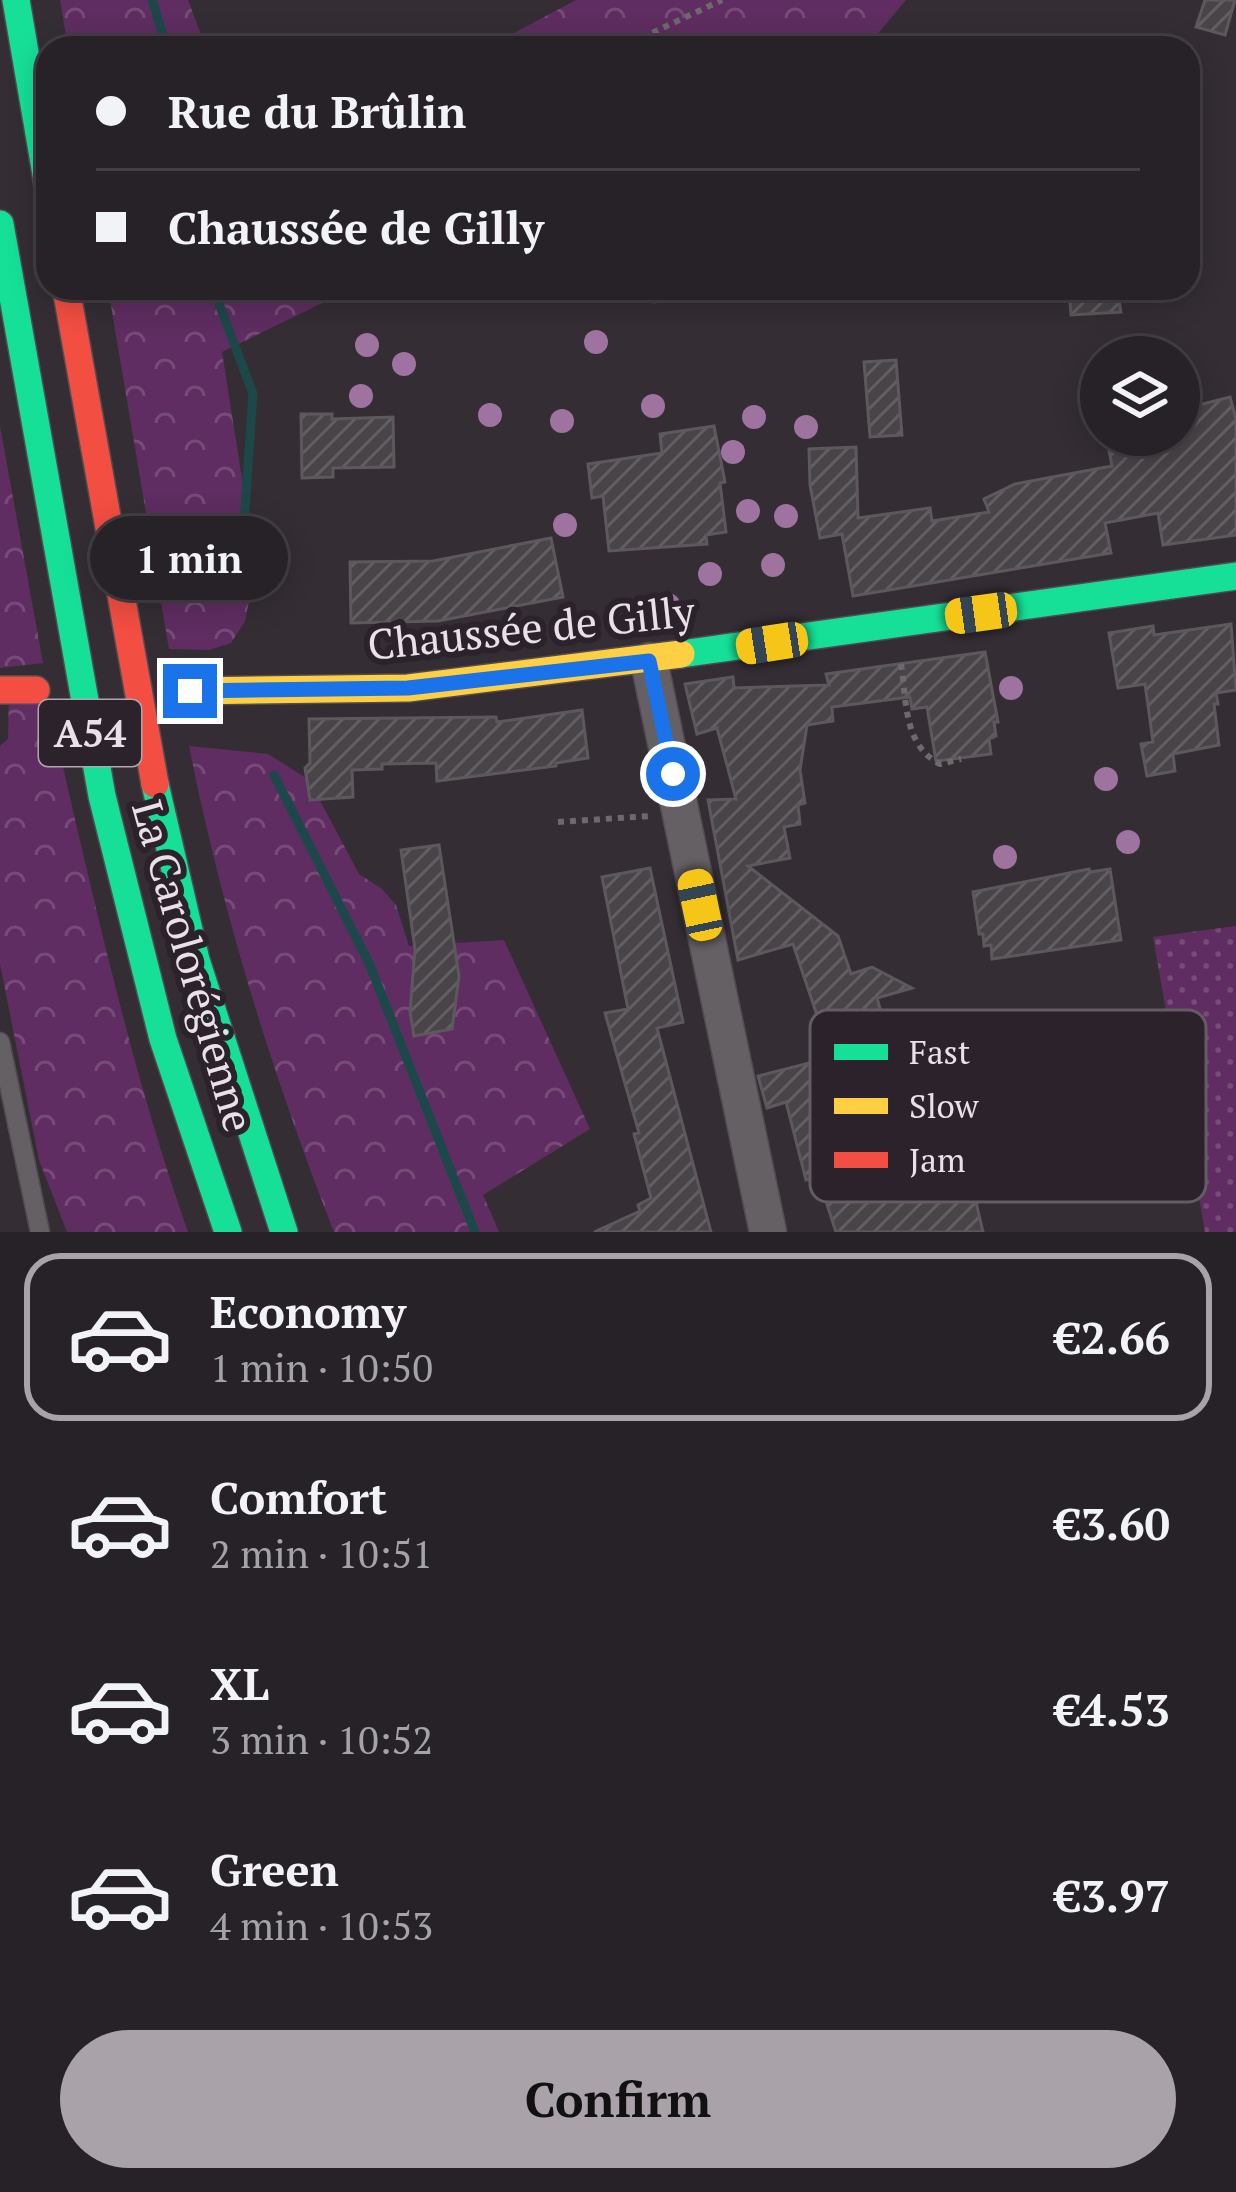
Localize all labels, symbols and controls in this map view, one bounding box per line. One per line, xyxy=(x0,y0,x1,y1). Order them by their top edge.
text: Rue du Brûlin xyxy=(168,81,466,141)
text: Chaussée de Gilly xyxy=(168,197,544,257)
map controls xyxy=(1080,336,1200,456)
button: layers xyxy=(1080,336,1200,456)
callout: 1 min xyxy=(91,517,289,601)
text: 1 min xyxy=(136,532,242,584)
street label: Chaussée de Gilly xyxy=(365,582,698,672)
car xyxy=(943,590,1019,636)
car xyxy=(734,620,810,666)
route end xyxy=(163,664,217,718)
road number: A54 xyxy=(39,700,141,766)
route start xyxy=(646,747,700,801)
street label: La Carolorégienne xyxy=(120,794,268,1138)
car xyxy=(675,866,725,944)
legend xyxy=(810,1010,1206,1202)
text: Fast xyxy=(909,1030,970,1073)
text: Slow xyxy=(909,1084,979,1127)
text: Jam xyxy=(909,1138,965,1181)
text: Economy xyxy=(210,1281,406,1341)
icon: car xyxy=(66,1283,174,1391)
text: €2.66 xyxy=(1055,1307,1170,1367)
text: 1 min · 10:50 xyxy=(210,1341,433,1393)
text: Comfort xyxy=(210,1467,387,1527)
icon: car xyxy=(66,1469,174,1577)
text: €3.60 xyxy=(1055,1493,1170,1553)
text: 2 min · 10:51 xyxy=(210,1527,433,1579)
text: XL xyxy=(210,1653,269,1713)
icon: car xyxy=(66,1655,174,1763)
text: €4.53 xyxy=(1055,1679,1170,1739)
text: 3 min · 10:52 xyxy=(210,1713,433,1765)
text: Green xyxy=(210,1839,339,1899)
icon: car xyxy=(66,1841,174,1949)
text: €3.97 xyxy=(1055,1865,1170,1925)
text: 4 min · 10:53 xyxy=(210,1899,433,1951)
button: Confirm xyxy=(60,2030,1176,2168)

